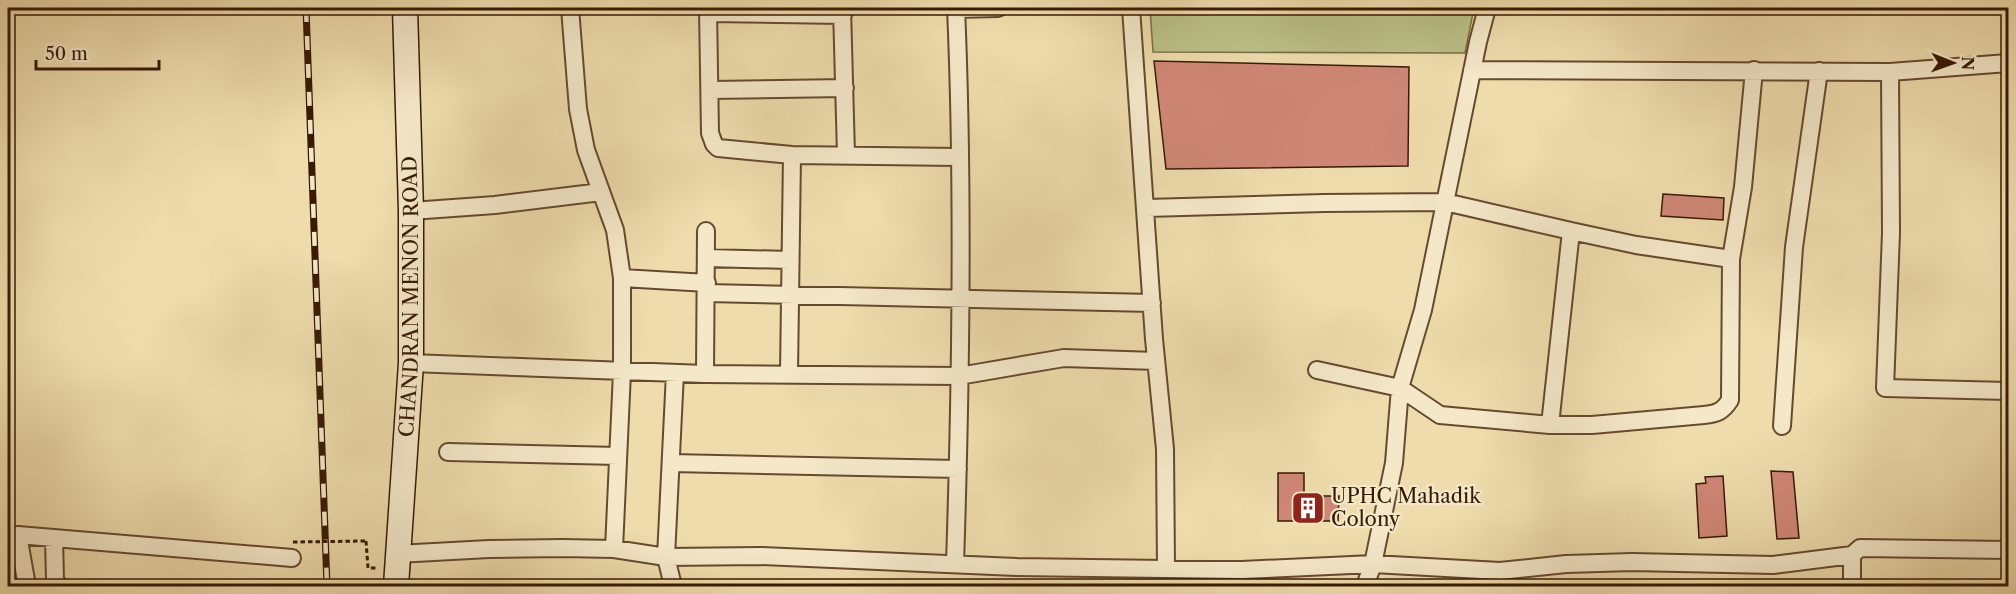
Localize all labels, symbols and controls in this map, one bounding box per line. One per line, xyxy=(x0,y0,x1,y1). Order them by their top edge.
scale bar xyxy=(36,33,159,71)
north arrow xyxy=(1923,33,1983,93)
text: 50 m xyxy=(45,43,88,65)
text: N xyxy=(1958,56,1978,70)
street label: CHANDRAN MENON ROAD xyxy=(394,156,423,438)
place label: UPHC Mahadik Colony xyxy=(1331,484,1482,531)
building icon: UPHC Mahadik Colony xyxy=(1290,490,1326,526)

